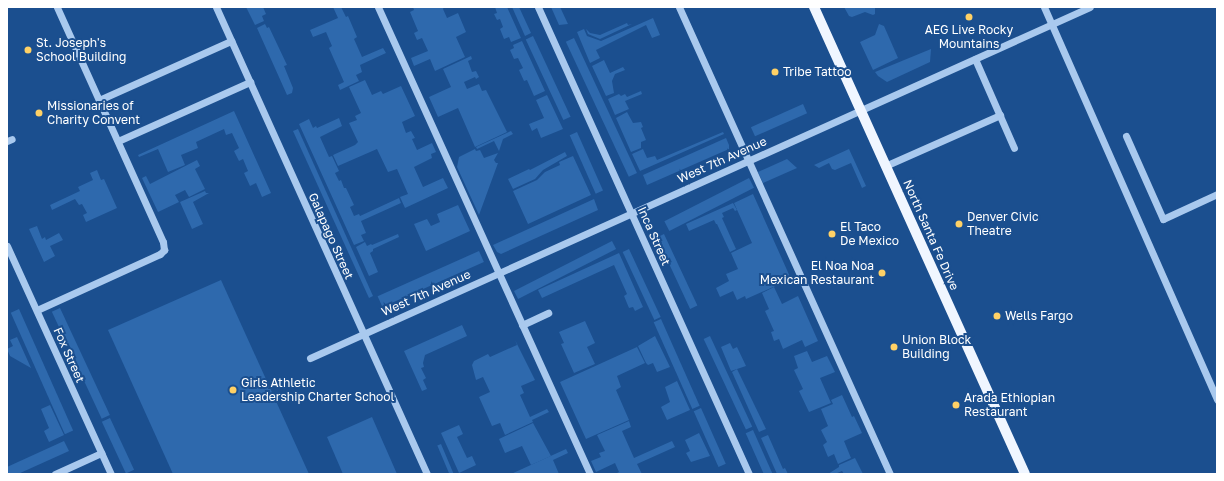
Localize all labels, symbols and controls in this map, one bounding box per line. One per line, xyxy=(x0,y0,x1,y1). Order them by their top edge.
marker: AEG Live Rocky Mountains xyxy=(964,12,974,22)
place label: AEG Live Rocky Mountains xyxy=(925,23,1013,51)
place label: St. Joseph's School Building xyxy=(36,36,126,64)
marker: St. Joseph's School Building xyxy=(23,45,33,55)
place label: Tribe Tattoo xyxy=(783,65,851,79)
marker: Tribe Tattoo xyxy=(770,67,780,77)
place label: Missionaries of Charity Convent xyxy=(47,99,140,127)
marker: Missionaries of Charity Convent xyxy=(34,108,44,118)
street label: West 7th Avenue xyxy=(675,134,769,186)
street label: North Santa Fe Drive xyxy=(900,178,962,292)
street label: Galapago Street xyxy=(305,191,357,281)
street label: Inca Street xyxy=(635,204,673,268)
place label: Denver Civic Theatre xyxy=(967,210,1038,238)
marker: Denver Civic Theatre xyxy=(954,219,964,229)
place label: El Taco De Mexico xyxy=(840,220,899,248)
marker: El Taco De Mexico xyxy=(827,229,837,239)
place label: El Noa Noa Mexican Restaurant xyxy=(760,259,874,287)
street label: West 7th Avenue xyxy=(379,267,473,319)
marker: El Noa Noa Mexican Restaurant xyxy=(877,268,887,278)
place label: Wells Fargo xyxy=(1005,309,1073,323)
marker: Wells Fargo xyxy=(992,311,1002,321)
street label: Fox Street xyxy=(50,325,88,385)
place label: Union Block Building xyxy=(902,333,971,361)
marker: Union Block Building xyxy=(889,342,899,352)
place label: Girls Athletic Leadership Charter School xyxy=(241,376,394,404)
marker: Girls Athletic Leadership Charter School xyxy=(228,385,238,395)
place label: Arada Ethiopian Restaurant xyxy=(964,391,1055,419)
marker: Arada Ethiopian Restaurant xyxy=(951,400,961,410)

